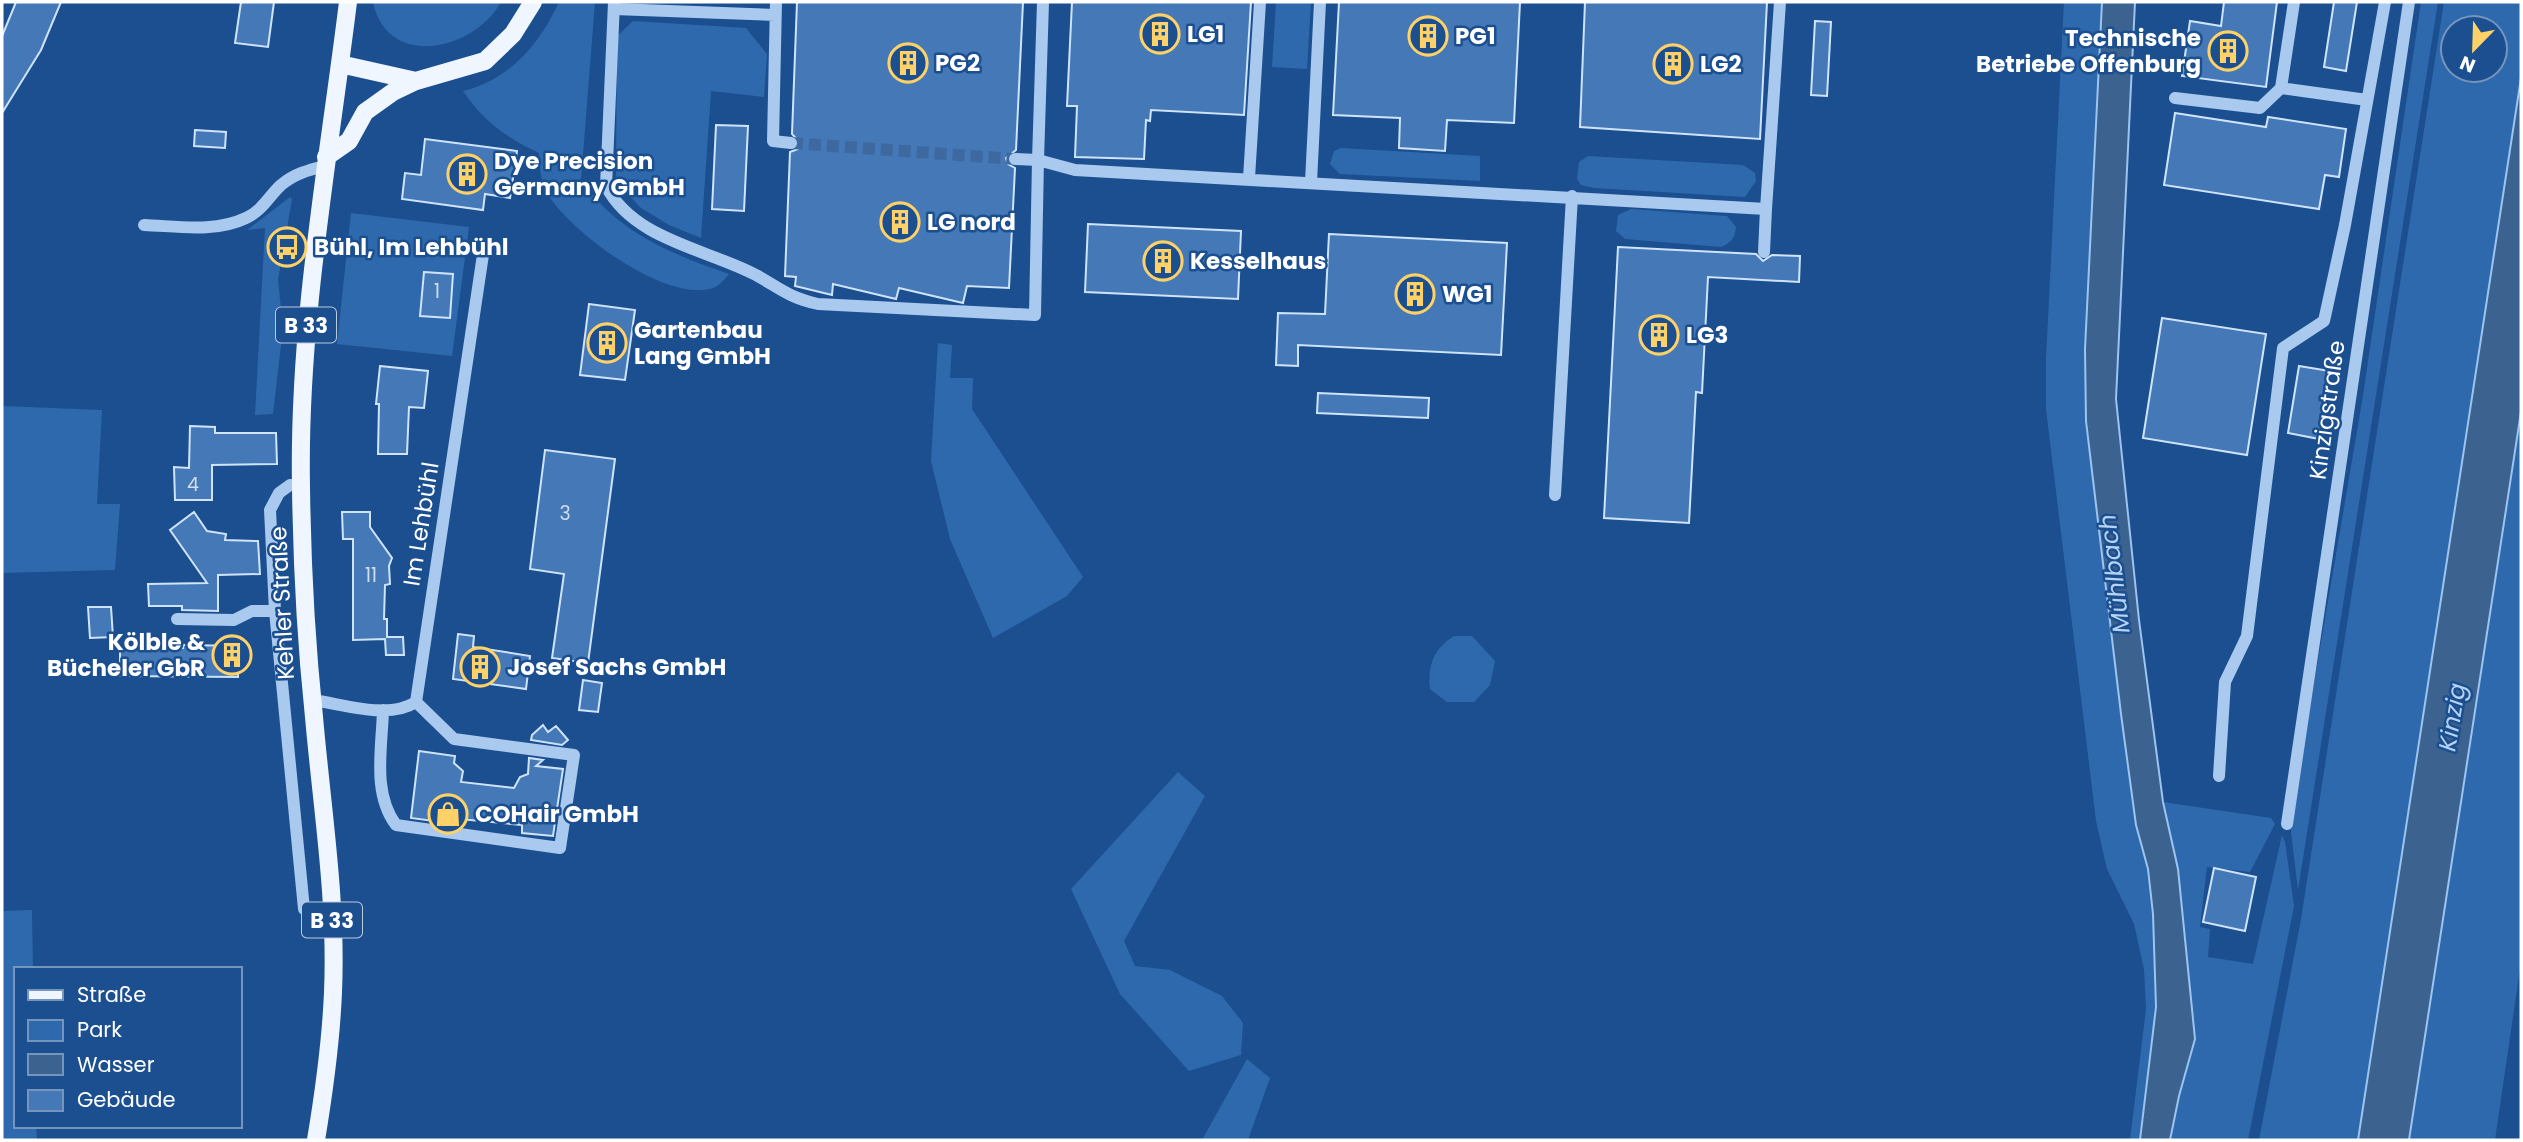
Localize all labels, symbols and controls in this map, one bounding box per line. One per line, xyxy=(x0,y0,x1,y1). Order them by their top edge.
building icon: LG1 xyxy=(1139,13,1181,55)
north arrow xyxy=(2439,14,2509,84)
building icon: PG1 xyxy=(1407,15,1449,57)
place label: LG1 xyxy=(1187,18,1224,50)
place label: PG1 xyxy=(1455,20,1496,52)
place label: Technische Betriebe Offenburg xyxy=(1976,22,2201,80)
building icon: Technische Betriebe Offenburg xyxy=(2207,30,2249,72)
building icon: PG2 xyxy=(887,42,929,84)
building icon: LG2 xyxy=(1652,43,1694,85)
place label: PG2 xyxy=(935,47,980,79)
place label: LG2 xyxy=(1700,48,1742,80)
text: N xyxy=(2456,49,2479,79)
place label: Dye Precision Germany GmbH xyxy=(494,145,685,203)
building icon: Dye Precision Germany GmbH xyxy=(446,153,488,195)
building icon: LG nord xyxy=(879,201,921,243)
place label: LG nord xyxy=(927,206,1016,238)
bus stop icon: Bühl, Im Lehbühl xyxy=(266,226,308,268)
place label: Bühl, Im Lehbühl xyxy=(314,231,509,263)
building icon: Kesselhaus xyxy=(1142,240,1184,282)
place label: Kesselhaus xyxy=(1190,245,1326,277)
building icon: WG1 xyxy=(1394,273,1436,315)
house number: 1 xyxy=(434,278,440,305)
place label: WG1 xyxy=(1442,278,1492,310)
road number: B 33 xyxy=(276,308,336,342)
place label: Gartenbau Lang GmbH xyxy=(634,314,771,372)
building icon: LG3 xyxy=(1638,314,1680,356)
place label: LG3 xyxy=(1686,319,1728,351)
building icon: Gartenbau Lang GmbH xyxy=(586,322,628,364)
street label: Kinzigstraße xyxy=(2301,338,2353,482)
street label: Im Lehbühl xyxy=(395,460,447,588)
house number: 4 xyxy=(187,471,199,498)
house number: 3 xyxy=(559,500,571,527)
water label: Mühlbach xyxy=(2090,513,2138,635)
street label: Kehler Straße xyxy=(262,526,302,680)
house number: 11 xyxy=(365,562,377,589)
place label: Kölble & Bücheler GbR xyxy=(47,626,206,684)
building icon: Kölble & Bücheler GbR xyxy=(211,634,253,676)
building icon: Josef Sachs GmbH xyxy=(459,646,501,688)
place label: Josef Sachs GmbH xyxy=(507,651,726,683)
water label: Kinzig xyxy=(2430,680,2474,754)
shop icon: COHair GmbH xyxy=(427,793,469,835)
place label: COHair GmbH xyxy=(475,798,639,830)
road number: B 33 xyxy=(302,902,362,937)
legend xyxy=(14,967,242,1128)
text: Straße xyxy=(77,980,146,1009)
text: Park xyxy=(77,1015,122,1044)
text: Wasser xyxy=(77,1050,155,1079)
text: Gebäude xyxy=(77,1085,175,1114)

